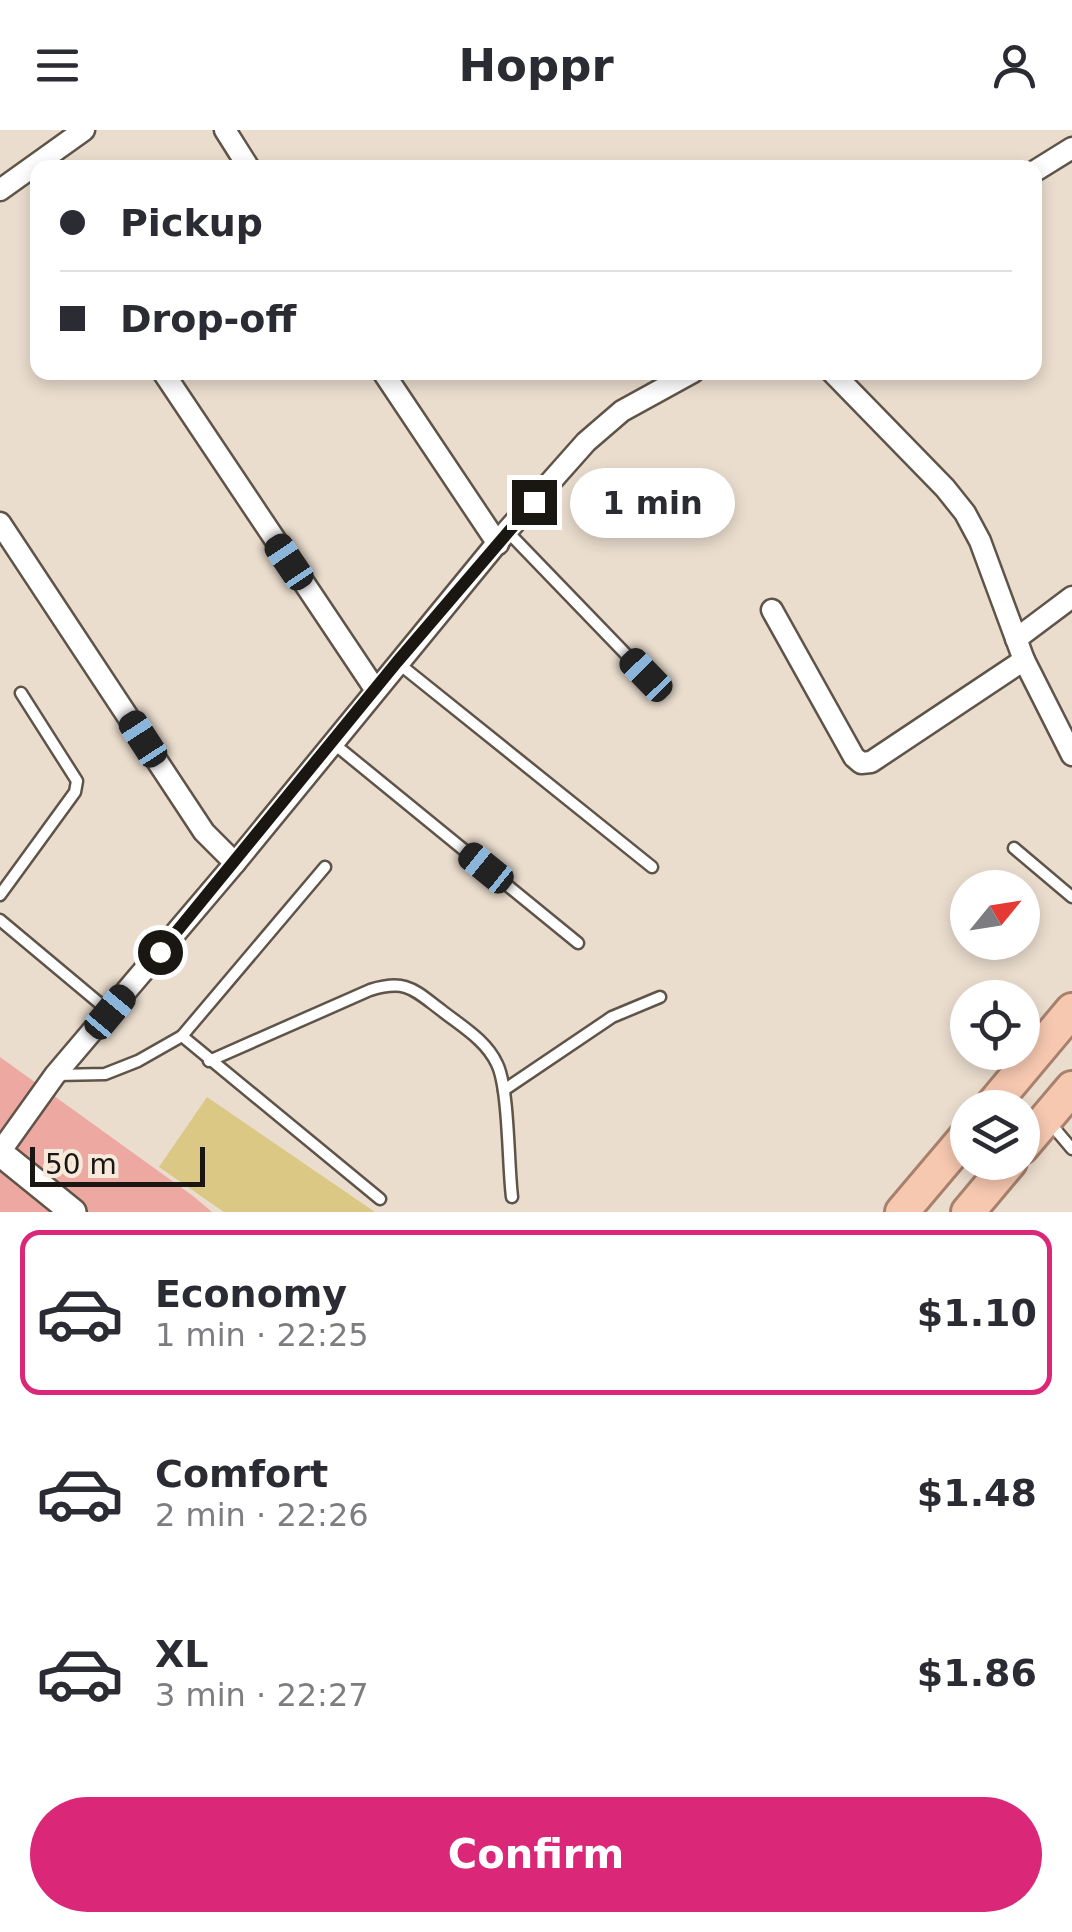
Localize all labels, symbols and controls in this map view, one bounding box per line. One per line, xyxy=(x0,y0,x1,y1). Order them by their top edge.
icon: menu xyxy=(30,38,85,93)
icon: person xyxy=(987,38,1042,93)
text: Hoppr xyxy=(458,39,614,92)
text: Pickup xyxy=(120,201,263,245)
text: Drop-off xyxy=(120,297,296,341)
callout: 1 min xyxy=(569,467,734,537)
route end xyxy=(512,480,557,525)
text: 1 min xyxy=(602,484,703,522)
car xyxy=(260,529,318,595)
car xyxy=(614,643,678,707)
car xyxy=(114,706,172,772)
car xyxy=(453,837,519,899)
north arrow xyxy=(950,870,1040,960)
map controls xyxy=(950,870,1040,1180)
route start xyxy=(138,930,183,975)
car xyxy=(79,979,141,1045)
button: locate xyxy=(950,980,1040,1070)
button: layers xyxy=(950,1090,1040,1180)
scale bar xyxy=(30,1142,205,1186)
text: 50 m xyxy=(45,1148,117,1181)
icon: car xyxy=(35,1268,125,1358)
text: Economy xyxy=(155,1272,347,1316)
text: $1.10 xyxy=(917,1291,1037,1335)
text: 1 min · 22:25 xyxy=(155,1316,369,1354)
icon: car xyxy=(35,1448,125,1538)
text: Comfort xyxy=(155,1452,328,1496)
text: $1.48 xyxy=(917,1471,1037,1515)
text: 2 min · 22:26 xyxy=(155,1496,369,1534)
icon: car xyxy=(35,1628,125,1718)
text: XL xyxy=(155,1632,209,1676)
text: $1.86 xyxy=(917,1651,1037,1695)
text: 3 min · 22:27 xyxy=(155,1676,369,1714)
button: Confirm xyxy=(30,1797,1042,1912)

